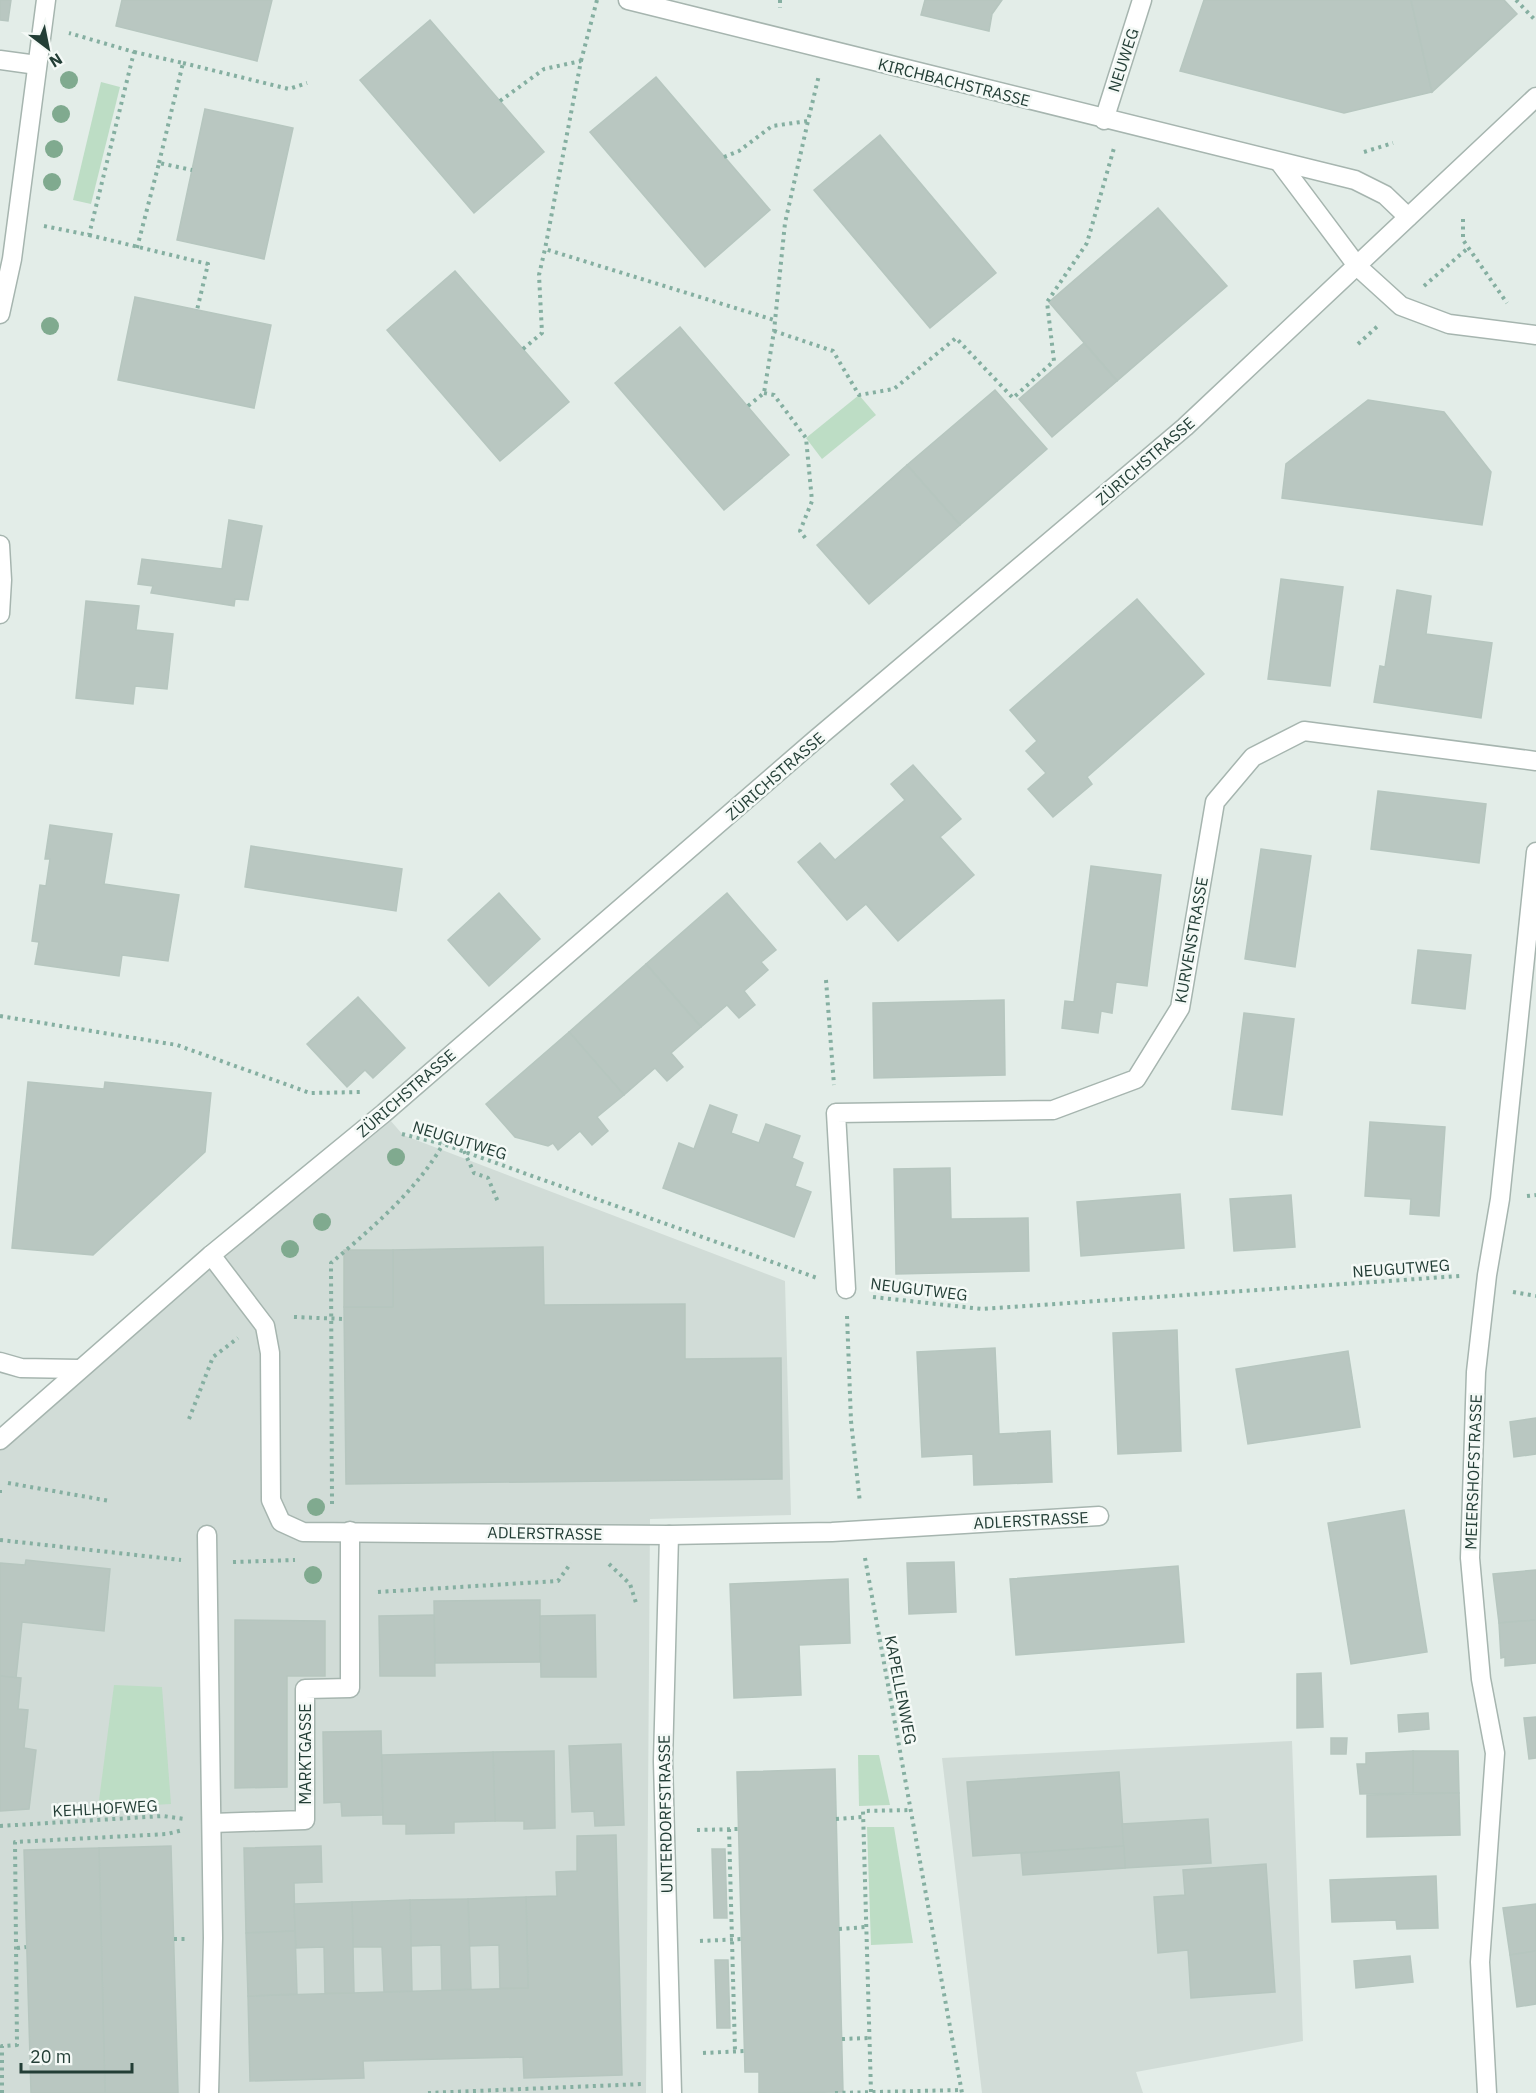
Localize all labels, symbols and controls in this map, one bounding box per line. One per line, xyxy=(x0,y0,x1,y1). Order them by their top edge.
north arrow xyxy=(18,18,78,78)
street label: NEUWEG xyxy=(1103,25,1143,95)
text: N xyxy=(46,49,66,72)
street label: KIRCHBACHSTRASSE xyxy=(876,53,1032,111)
street label: ZÜRICHSTRASSE xyxy=(1091,413,1199,509)
street label: ZÜRICHSTRASSE xyxy=(721,728,829,824)
street label: KURVENSTRASSE xyxy=(1170,875,1212,1005)
street label: ZÜRICHSTRASSE xyxy=(352,1045,460,1141)
street label: NEUGUTWEG xyxy=(410,1116,510,1164)
street label: NEUGUTWEG xyxy=(1352,1255,1450,1281)
street label: NEUGUTWEG xyxy=(869,1273,969,1305)
street label: MEIERSHOFSTRASSE xyxy=(1460,1394,1486,1550)
street label: ADLERSTRASSE xyxy=(973,1507,1089,1533)
street label: ADLERSTRASSE xyxy=(487,1522,603,1544)
street label: KAPELLENWEG xyxy=(881,1634,921,1746)
street label: MARKTGASSE xyxy=(295,1703,315,1805)
street label: UNTERDORFSTRASSE xyxy=(654,1735,676,1893)
street label: KEHLHOFWEG xyxy=(52,1795,158,1821)
scale bar xyxy=(21,2036,132,2074)
text: 20 m xyxy=(30,2045,72,2068)

